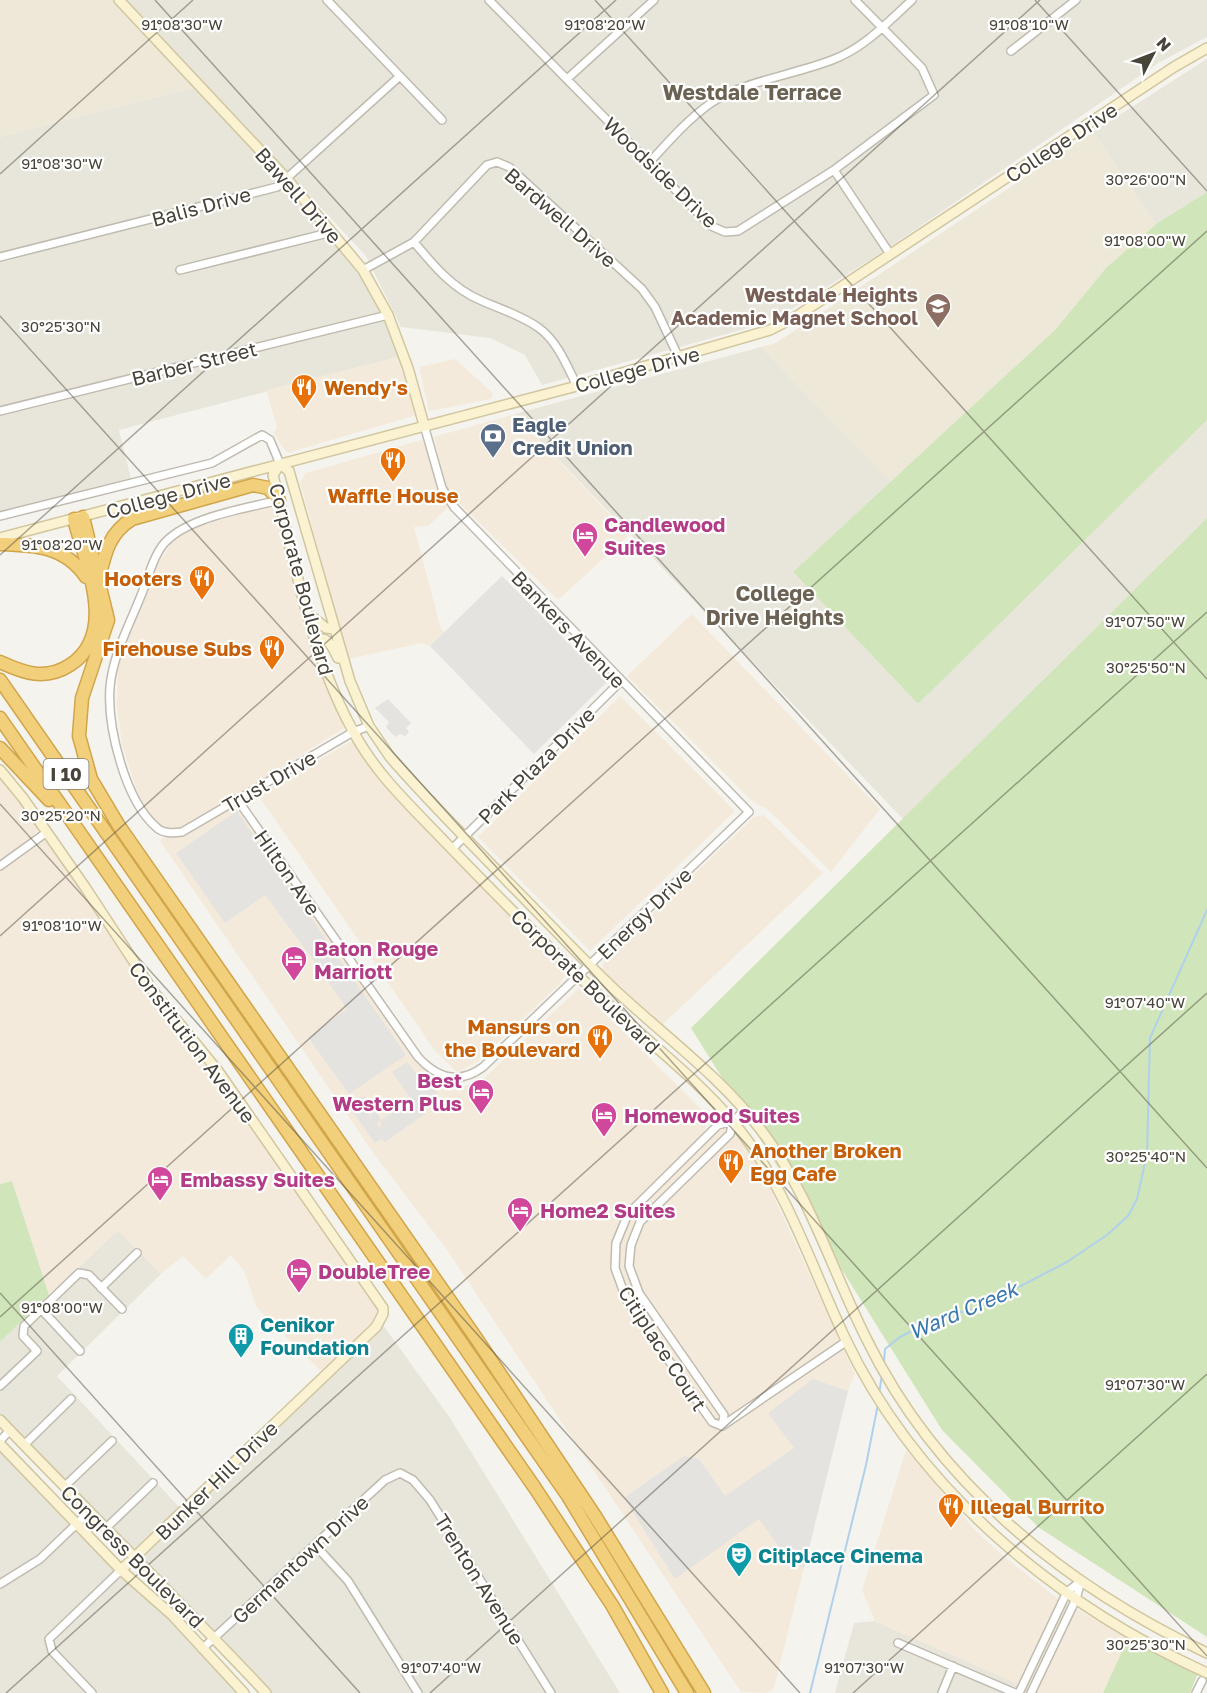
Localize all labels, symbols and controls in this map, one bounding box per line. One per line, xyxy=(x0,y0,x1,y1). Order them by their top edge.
text: 91°08'30"W xyxy=(141,15,223,33)
text: 91°08'20"W xyxy=(564,15,646,33)
text: 91°08'10"W xyxy=(989,15,1069,33)
north arrow xyxy=(1123,24,1183,84)
text: N xyxy=(1153,33,1176,55)
district label: Westdale Terrace xyxy=(662,79,842,105)
street label: College Drive xyxy=(1001,97,1121,187)
street label: Woodside Drive xyxy=(599,112,723,232)
street label: Bawell Drive xyxy=(251,142,347,248)
text: 91°08'30"W xyxy=(21,154,103,172)
street label: Bardwell Drive xyxy=(500,162,622,272)
text: 30°26'00"N xyxy=(1106,170,1186,188)
street label: Balis Drive xyxy=(149,181,253,231)
text: 91°08'00"W xyxy=(1104,231,1186,249)
place label: Westdale Heights Academic Magnet School xyxy=(671,282,918,329)
school or university icon: Westdale Heights Academic Magnet School xyxy=(923,291,953,329)
text: 30°25'30"N xyxy=(21,317,101,335)
street label: Barber Street xyxy=(129,336,259,390)
street label: College Drive xyxy=(572,341,702,397)
restaurant icon: Wendy's xyxy=(289,372,319,410)
place label: Wendy's xyxy=(324,375,408,399)
place label: Eagle Credit Union xyxy=(512,412,633,459)
bank icon: Eagle Credit Union xyxy=(478,421,508,459)
restaurant icon: Waffle House xyxy=(378,445,408,483)
street label: College Drive xyxy=(103,467,233,523)
street label: Corporate Boulevard xyxy=(265,480,339,678)
place label: Waffle House xyxy=(327,483,459,507)
place label: Candlewood Suites xyxy=(604,512,725,559)
hotel icon: Candlewood Suites xyxy=(570,520,600,558)
text: 91°08'20"W xyxy=(21,535,103,553)
restaurant icon: Hooters xyxy=(187,563,217,601)
street label: Bankers Avenue xyxy=(507,565,631,693)
place label: Hooters xyxy=(104,566,182,590)
district label: College Drive Heights xyxy=(706,580,845,630)
text: 91°07'50"W xyxy=(1105,612,1185,630)
restaurant icon: Firehouse Subs xyxy=(257,633,287,671)
place label: Firehouse Subs xyxy=(103,636,252,660)
text: 30°25'50"N xyxy=(1106,658,1186,676)
street label: Park Plaza Drive xyxy=(473,702,599,828)
street label: Trust Drive xyxy=(218,745,320,817)
road number: I 10 xyxy=(44,759,88,789)
text: 30°25'20"N xyxy=(21,806,101,824)
street label: Hilton Ave xyxy=(250,825,326,919)
street label: Energy Drive xyxy=(592,862,696,964)
street label: Corporate Boulevard xyxy=(507,904,665,1058)
text: 91°08'10"W xyxy=(22,916,102,934)
place label: Baton Rouge Marriott xyxy=(314,936,439,983)
hotel icon: Baton Rouge Marriott xyxy=(279,944,309,982)
street label: Constitution Avenue xyxy=(125,957,261,1127)
text: 91°07'40"W xyxy=(1105,993,1185,1011)
place label: Mansurs on the Boulevard xyxy=(444,1014,580,1061)
restaurant icon: Mansurs on the Boulevard xyxy=(585,1022,615,1060)
place label: Best Western Plus xyxy=(332,1068,462,1115)
hotel icon: Best Western Plus xyxy=(466,1077,496,1115)
hotel icon: Homewood Suites xyxy=(589,1100,619,1138)
place label: Homewood Suites xyxy=(624,1103,800,1127)
place label: Another Broken Egg Cafe xyxy=(750,1138,902,1185)
restaurant icon: Another Broken Egg Cafe xyxy=(716,1147,746,1185)
text: 30°25'40"N xyxy=(1106,1147,1186,1165)
hotel icon: Embassy Suites xyxy=(145,1164,175,1202)
place label: Embassy Suites xyxy=(180,1167,335,1191)
hotel icon: Home2 Suites xyxy=(505,1195,535,1233)
place label: Home2 Suites xyxy=(540,1198,675,1222)
hotel icon: DoubleTree xyxy=(284,1256,314,1294)
place label: DoubleTree xyxy=(318,1259,430,1283)
water label: Ward Creek xyxy=(905,1275,1023,1345)
street label: Citiplace Court xyxy=(614,1281,712,1415)
text: 91°08'00"W xyxy=(21,1298,103,1316)
place label: Cenikor Foundation xyxy=(260,1312,369,1359)
building icon: Cenikor Foundation xyxy=(226,1321,256,1359)
text: 91°07'30"W xyxy=(1105,1375,1185,1393)
street label: Bunker Hill Drive xyxy=(150,1415,282,1545)
street label: Congress Boulevard xyxy=(57,1480,209,1632)
street label: Germantown Drive xyxy=(227,1490,373,1628)
restaurant icon: Illegal Burrito xyxy=(936,1491,966,1529)
place label: Illegal Burrito xyxy=(970,1494,1105,1518)
street label: Trenton Avenue xyxy=(430,1509,530,1649)
theatre icon: Citiplace Cinema xyxy=(724,1540,754,1578)
place label: Citiplace Cinema xyxy=(758,1543,923,1567)
text: 30°25'30"N xyxy=(1106,1635,1186,1653)
text: 91°07'40"W xyxy=(401,1658,481,1676)
text: 91°07'30"W xyxy=(824,1658,904,1676)

